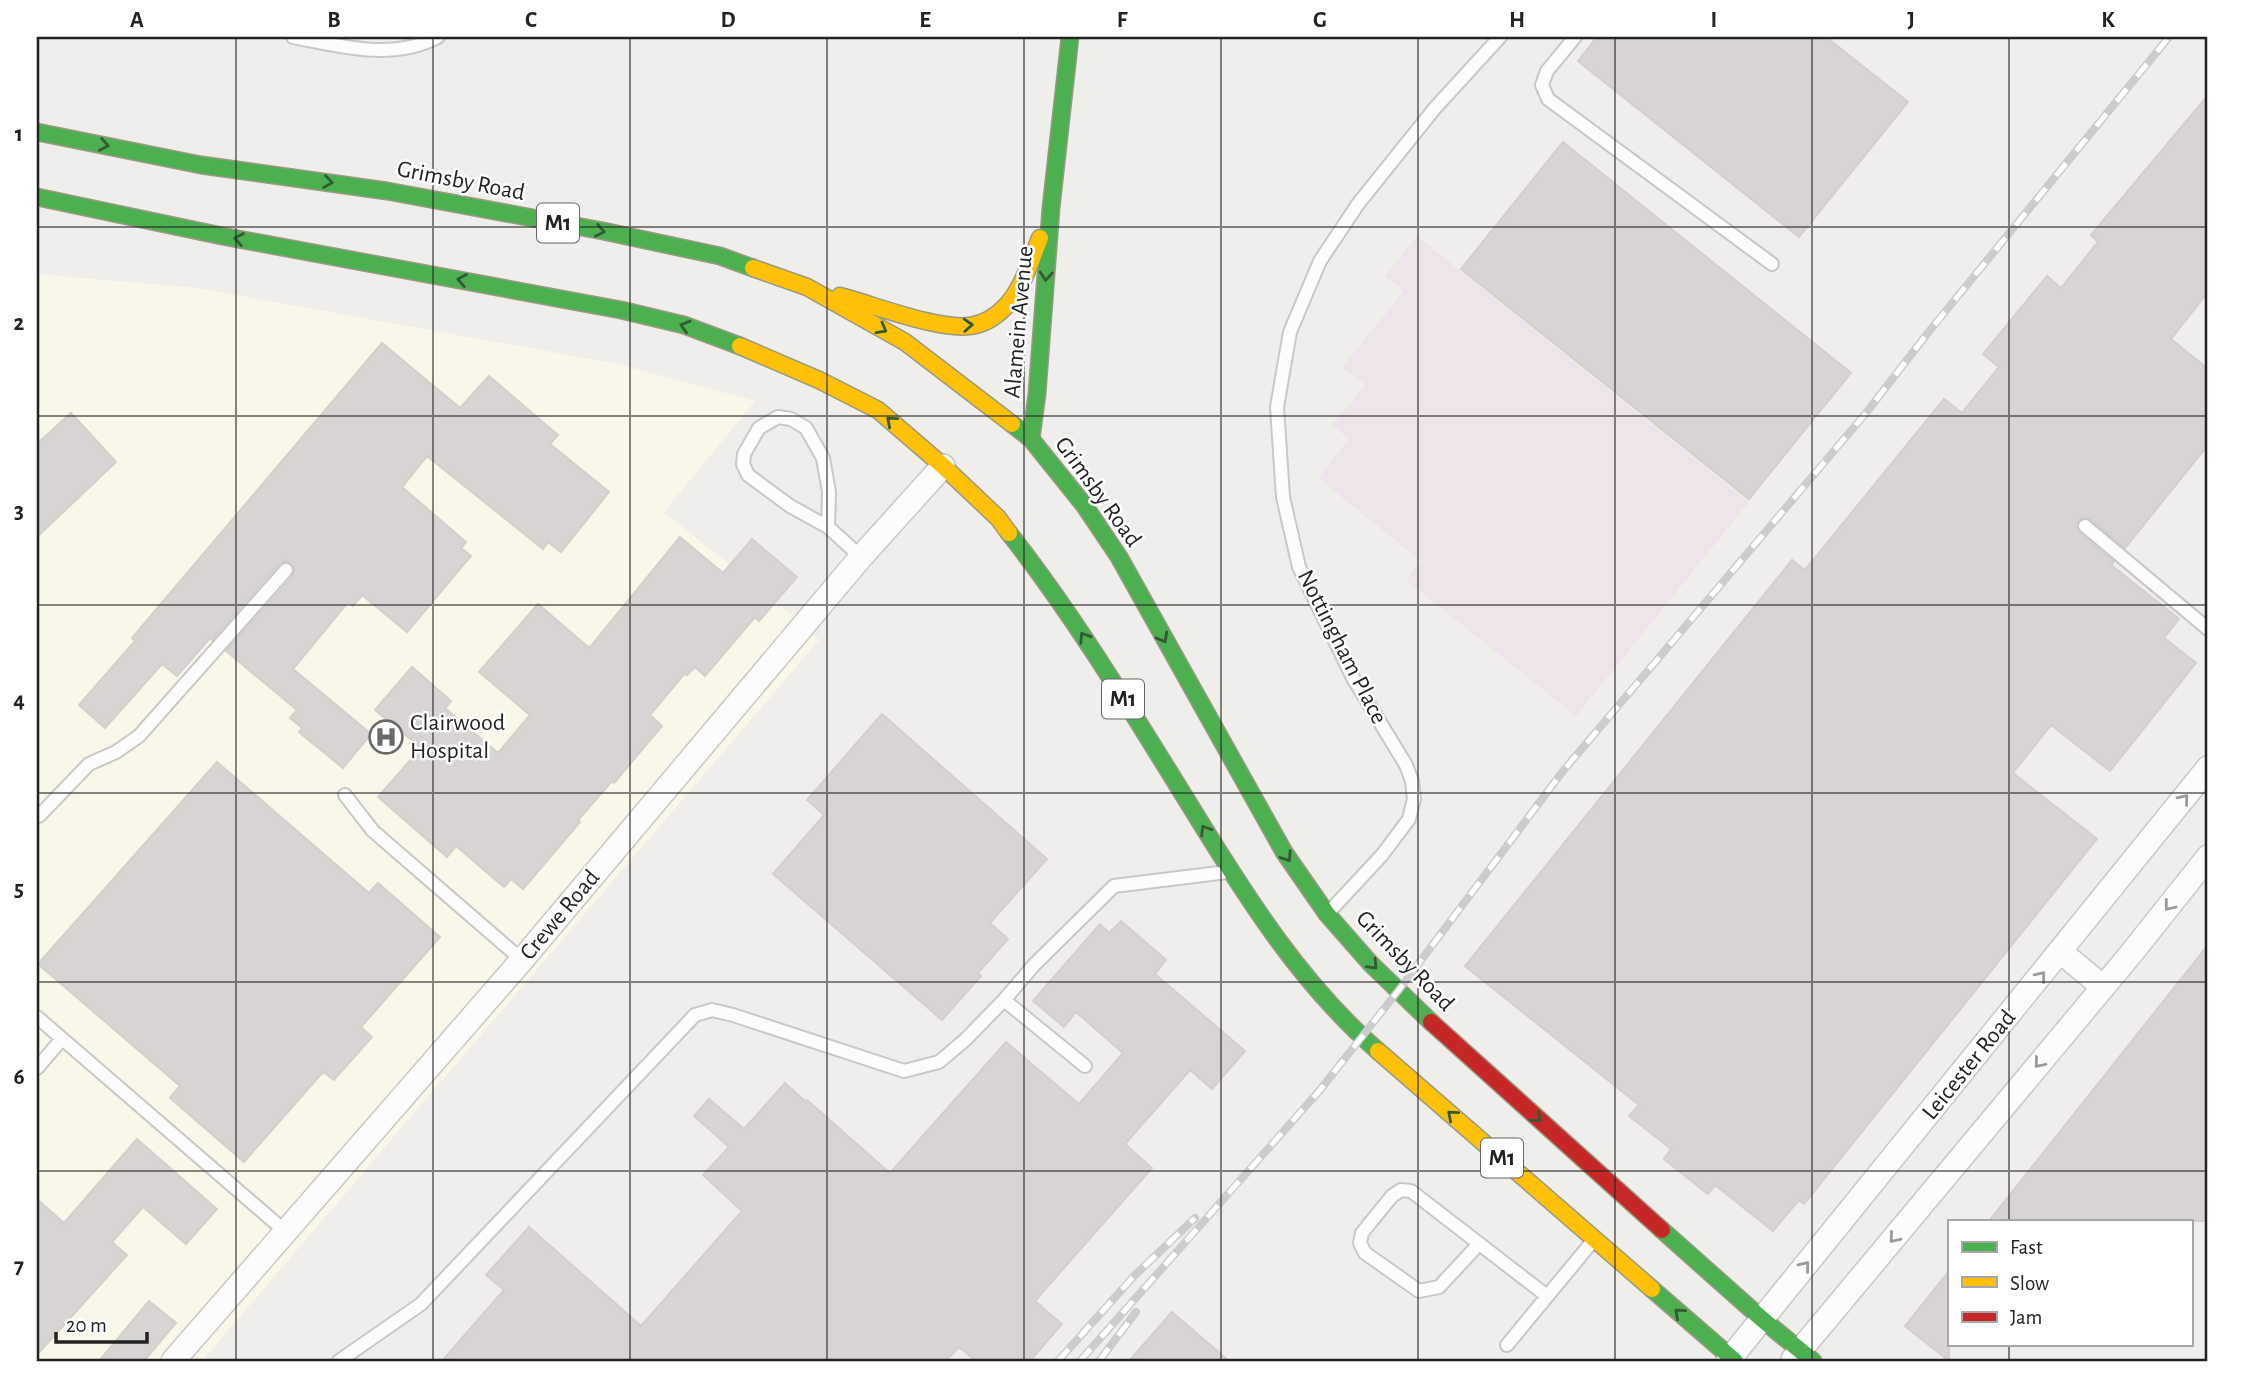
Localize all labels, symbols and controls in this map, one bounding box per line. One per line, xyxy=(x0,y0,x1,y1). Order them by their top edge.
text: A xyxy=(130,9,144,32)
text: B xyxy=(327,9,341,32)
text: C xyxy=(525,9,537,32)
text: D xyxy=(720,9,736,32)
text: E xyxy=(919,9,931,32)
text: F xyxy=(1117,9,1128,32)
text: G xyxy=(1313,9,1327,32)
text: H xyxy=(1509,9,1525,32)
text: I xyxy=(1711,9,1717,32)
text: J xyxy=(1907,9,1915,32)
text: K xyxy=(2101,9,2115,32)
text: 1 xyxy=(15,123,23,146)
one-way arrow xyxy=(98,137,110,152)
street label: Grimsby Road xyxy=(395,157,527,205)
one-way arrow xyxy=(322,175,334,190)
road number: M1 xyxy=(537,204,579,243)
one-way arrow xyxy=(594,222,606,237)
one-way arrow xyxy=(233,232,245,247)
street label: Alamein Avenue xyxy=(1000,245,1038,399)
one-way arrow xyxy=(1039,271,1054,282)
one-way arrow xyxy=(457,274,469,289)
text: 2 xyxy=(14,312,25,335)
one-way arrow xyxy=(963,318,974,333)
one-way arrow xyxy=(680,320,692,334)
one-way arrow xyxy=(875,321,888,334)
one-way arrow xyxy=(886,417,899,429)
street label: Grimsby Road xyxy=(1050,433,1146,551)
text: 3 xyxy=(14,500,24,523)
street label: Nottingham Place xyxy=(1293,566,1391,728)
one-way arrow xyxy=(1155,631,1168,643)
one-way arrow xyxy=(1080,632,1093,645)
road number: M1 xyxy=(1102,680,1144,719)
text: 4 xyxy=(13,689,25,712)
place label: Clairwood Hospital xyxy=(410,711,505,763)
hospital icon: Clairwood Hospital xyxy=(367,718,405,756)
one-way arrow xyxy=(2176,794,2188,807)
one-way arrow xyxy=(1200,825,1213,838)
one-way arrow xyxy=(1279,850,1292,863)
street label: Crewe Road xyxy=(516,865,604,965)
text: 5 xyxy=(14,878,24,901)
one-way arrow xyxy=(2165,898,2178,910)
street label: Grimsby Road xyxy=(1351,906,1459,1016)
one-way arrow xyxy=(1364,957,1377,970)
one-way arrow xyxy=(2033,971,2046,983)
street label: Leicester Road xyxy=(1918,1006,2020,1124)
one-way arrow xyxy=(2035,1056,2048,1068)
text: 6 xyxy=(13,1066,25,1089)
one-way arrow xyxy=(1529,1110,1542,1122)
one-way arrow xyxy=(1448,1111,1461,1123)
road number: M1 xyxy=(1481,1138,1523,1177)
legend xyxy=(1948,1220,2192,1346)
one-way arrow xyxy=(1890,1230,1902,1243)
text: Fast xyxy=(2010,1237,2043,1258)
text: 7 xyxy=(14,1255,24,1278)
one-way arrow xyxy=(1797,1262,1809,1275)
text: Slow xyxy=(2010,1273,2049,1294)
scale bar xyxy=(56,1300,147,1344)
text: Jam xyxy=(2010,1307,2042,1328)
one-way arrow xyxy=(1675,1309,1688,1321)
text: 20 m xyxy=(66,1315,107,1336)

